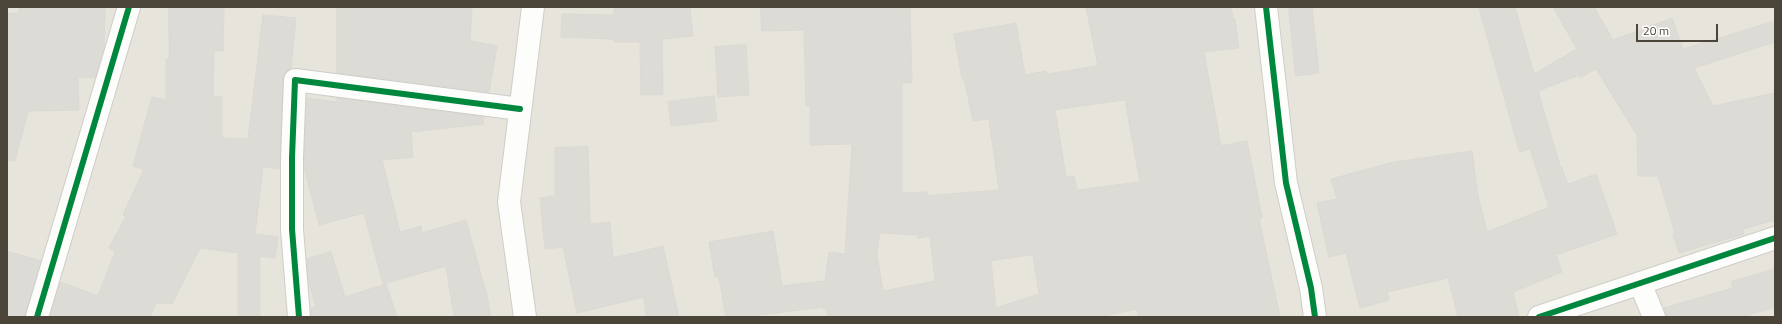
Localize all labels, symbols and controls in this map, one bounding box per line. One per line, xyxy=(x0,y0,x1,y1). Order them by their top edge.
scale bar xyxy=(1638,16,1720,42)
text: 20 m xyxy=(1643,21,1669,40)

